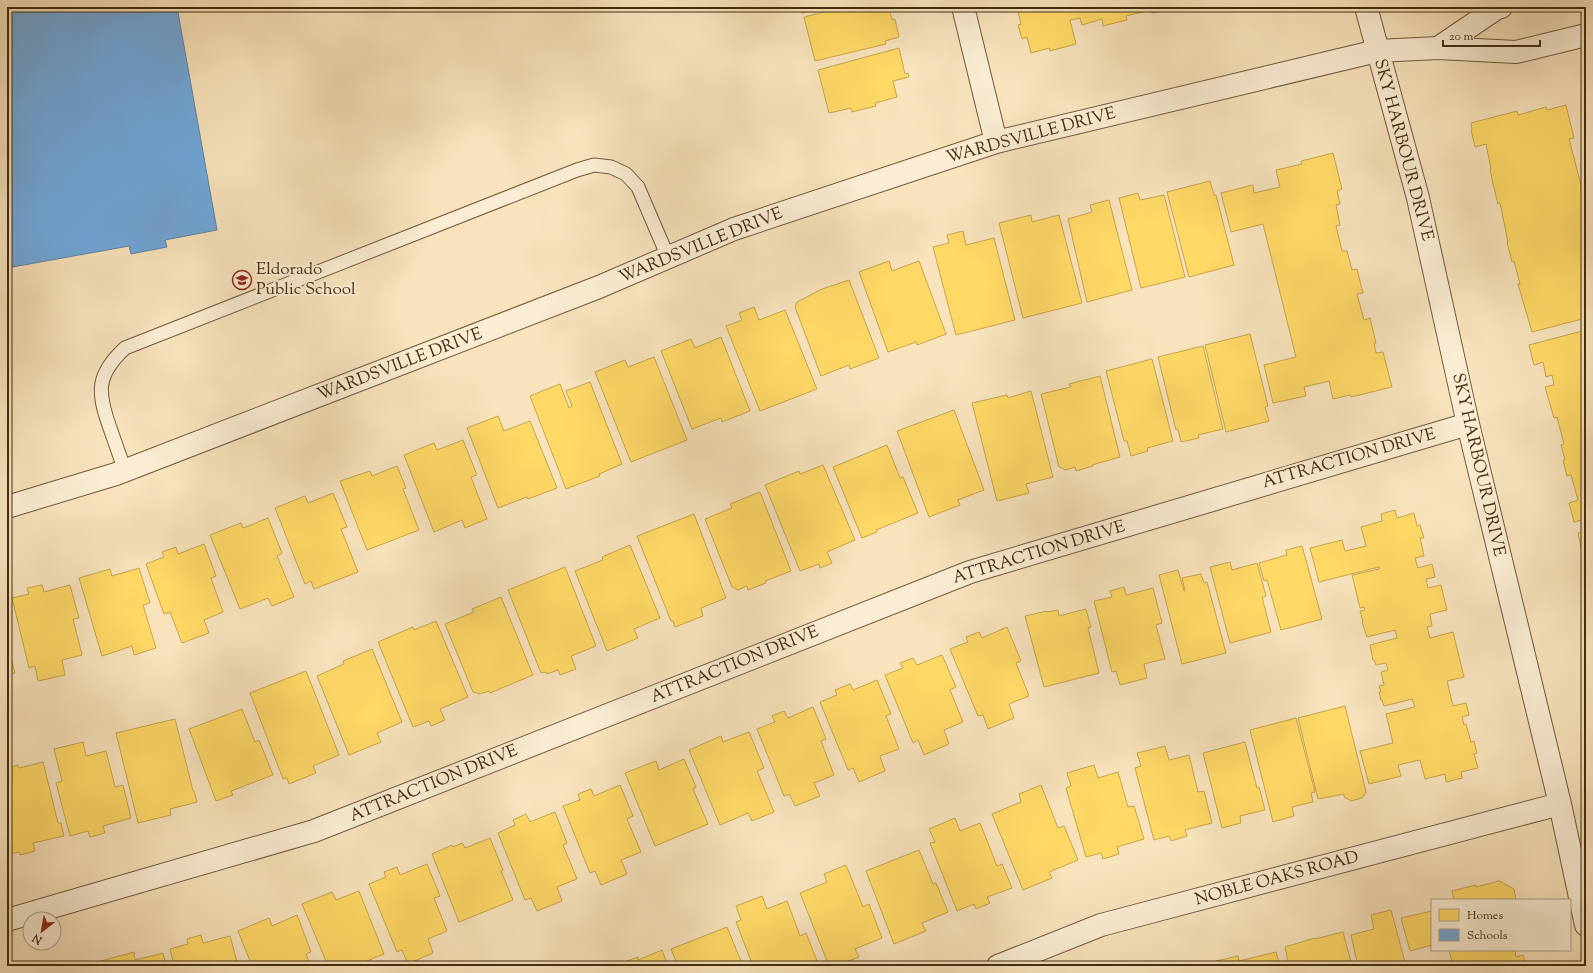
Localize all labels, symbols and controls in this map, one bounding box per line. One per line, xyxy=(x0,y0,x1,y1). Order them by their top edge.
scale bar xyxy=(1443,22,1540,48)
text: 20 m xyxy=(1449,28,1474,46)
street label: SKY HARBOUR DRIVE xyxy=(1367,56,1439,244)
street label: WARDSVILLE DRIVE xyxy=(943,102,1119,170)
street label: WARDSVILLE DRIVE xyxy=(615,202,787,290)
place label: Eldorado Public School xyxy=(256,258,356,302)
school or university icon: Eldorado Public School xyxy=(231,269,253,291)
street label: WARDSVILLE DRIVE xyxy=(314,322,486,408)
street label: SKY HARBOUR DRIVE xyxy=(1445,371,1511,559)
street label: ATTRACTION DRIVE xyxy=(1260,423,1438,495)
street label: ATTRACTION DRIVE xyxy=(950,515,1128,591)
street label: ATTRACTION DRIVE xyxy=(647,620,823,710)
street label: ATTRACTION DRIVE xyxy=(346,739,522,829)
street label: NOBLE OAKS ROAD xyxy=(1192,846,1362,912)
legend xyxy=(1431,899,1571,951)
text: Homes xyxy=(1467,907,1503,925)
north arrow xyxy=(22,911,62,951)
text: Schools xyxy=(1467,927,1508,945)
text: N xyxy=(29,929,46,948)

